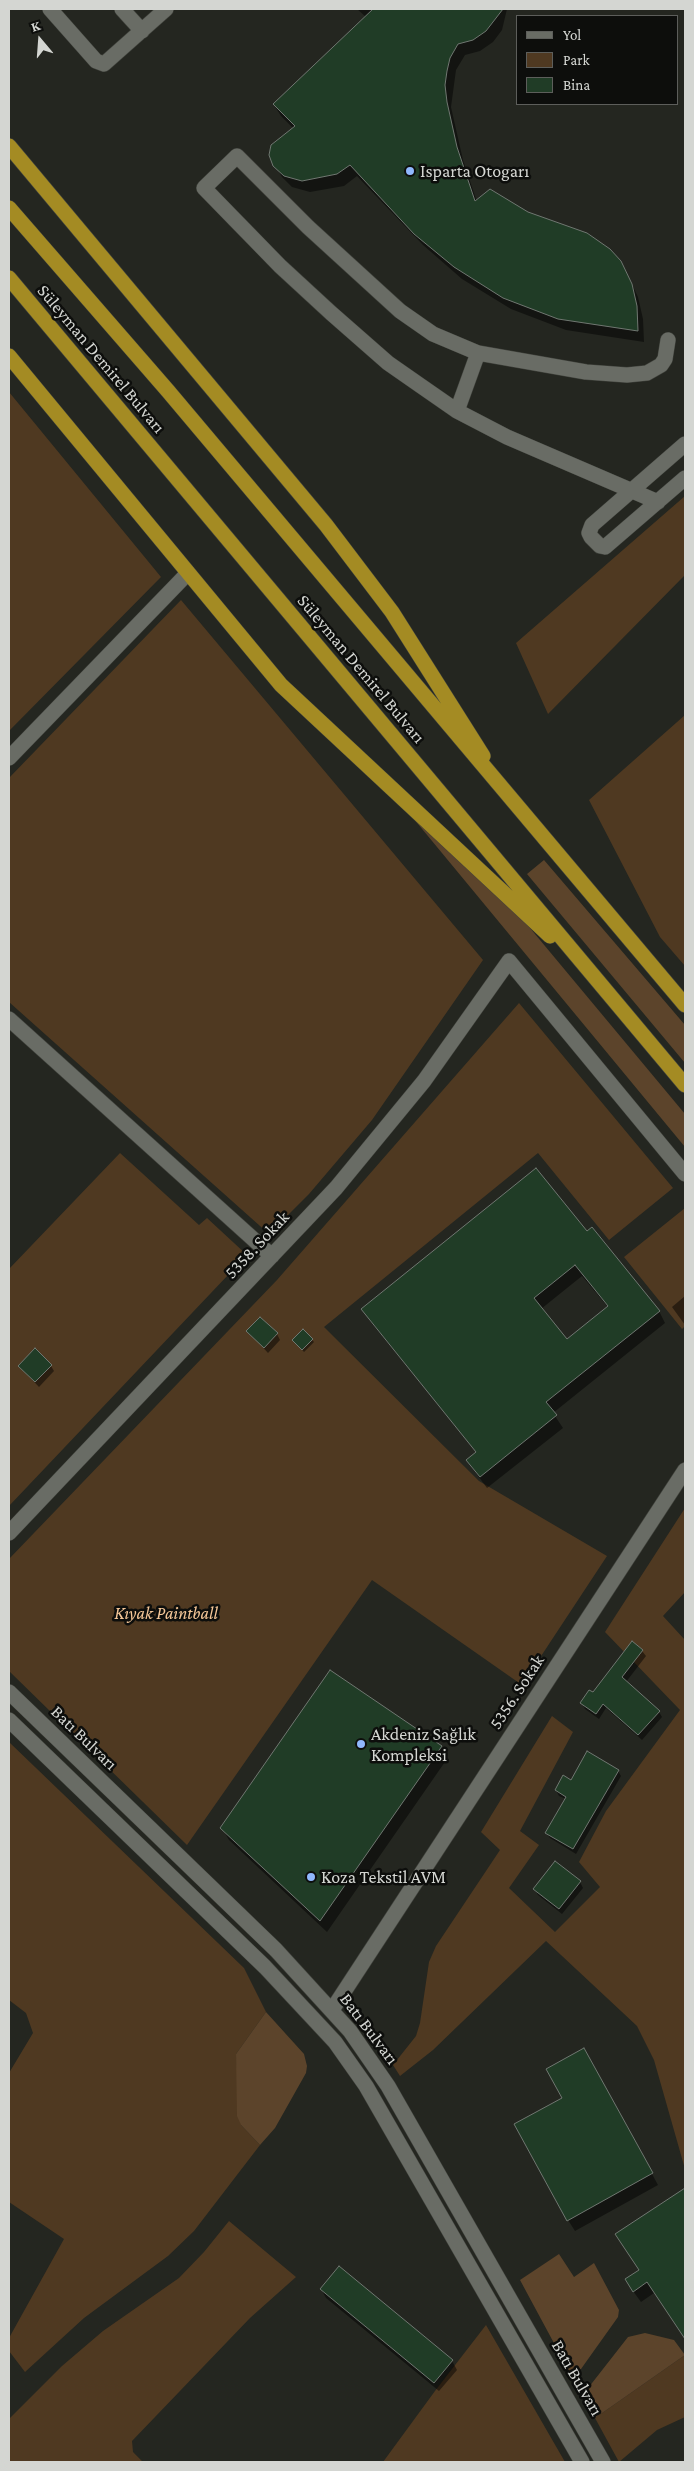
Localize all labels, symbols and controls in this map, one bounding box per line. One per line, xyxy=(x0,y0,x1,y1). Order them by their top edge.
north arrow xyxy=(15,15,65,65)
legend xyxy=(516,15,679,105)
text: K xyxy=(29,17,42,35)
text: Yol xyxy=(563,27,581,43)
text: Park xyxy=(563,52,590,68)
text: Bina xyxy=(563,77,590,93)
place label: Isparta Otogarı xyxy=(420,160,529,182)
marker: Isparta Otogarı xyxy=(404,165,416,177)
street label: Süleyman Demirel Bulvarı xyxy=(32,280,170,438)
street label: Süleyman Demirel Bulvarı xyxy=(292,590,430,748)
street label: 5358. Sokak xyxy=(220,1207,294,1283)
park label: Kıyak Paintball xyxy=(114,1602,218,1624)
street label: 5356. Sokak xyxy=(485,1651,549,1733)
street label: Batı Bulvarı xyxy=(46,1701,122,1775)
place label: Akdeniz Sağlık Kompleksi xyxy=(371,1723,476,1766)
marker: Akdeniz Sağlık Kompleksi xyxy=(355,1738,367,1750)
place label: Koza Tekstil AVM xyxy=(321,1866,446,1888)
marker: Koza Tekstil AVM xyxy=(305,1871,317,1883)
street label: Batı Bulvarı xyxy=(335,1989,403,2069)
street label: Batı Bulvarı xyxy=(547,2336,607,2420)

